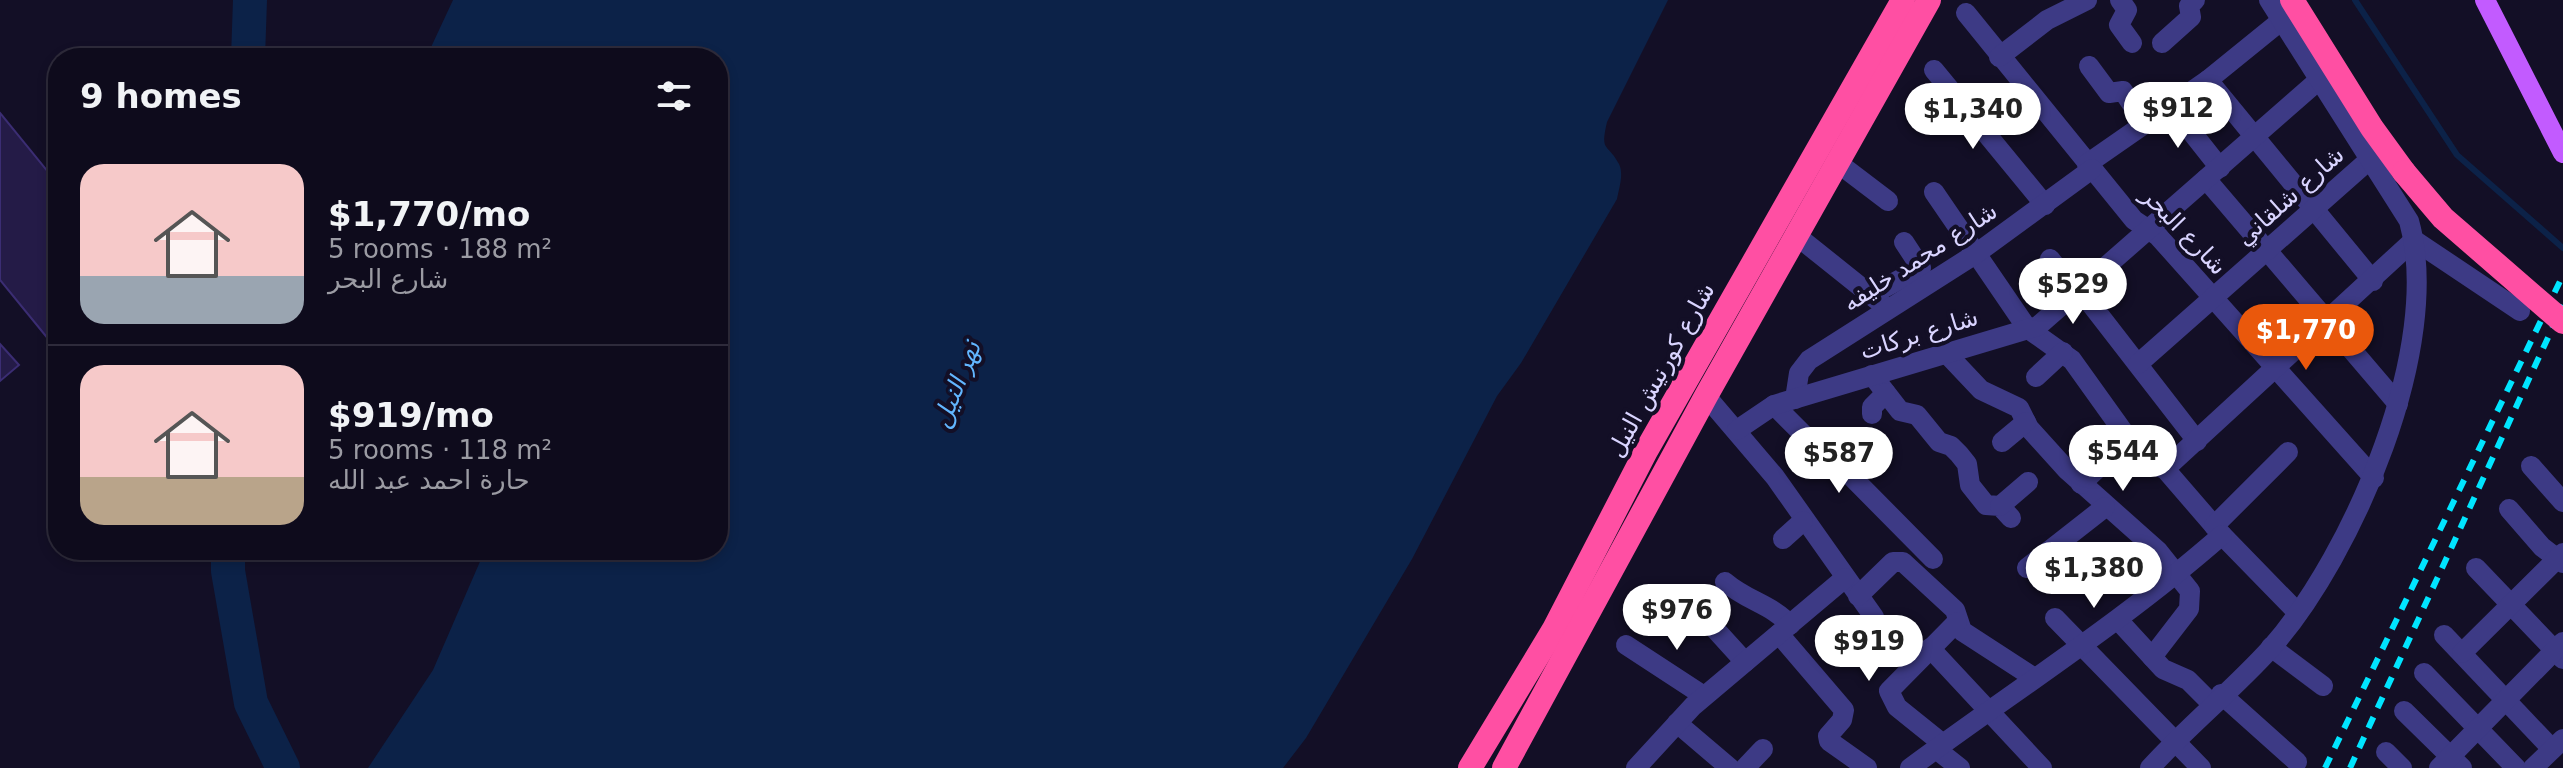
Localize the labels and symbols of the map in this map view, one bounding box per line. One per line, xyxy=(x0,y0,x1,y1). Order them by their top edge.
pin: $912 xyxy=(2131,82,2225,150)
pin: $1,340 xyxy=(1908,83,2038,151)
street label: شارع شلقاني xyxy=(2230,140,2350,252)
street label: شارع البحر xyxy=(2135,181,2233,281)
street label: شارع محمد خليفه xyxy=(1838,197,2002,317)
pin: $529 xyxy=(2026,258,2120,326)
street label: شارع كورنيش النيل xyxy=(1601,278,1721,462)
street label: شارع بركات xyxy=(1856,303,1982,365)
pin: $1,770 xyxy=(2241,304,2371,372)
water label: نهر النيل xyxy=(925,335,988,431)
pin: $544 xyxy=(2076,425,2170,493)
pin: $587 xyxy=(1792,427,1886,495)
pin: $1,380 xyxy=(2029,542,2159,610)
pin: $976 xyxy=(1630,584,1724,652)
pin: $919 xyxy=(1822,615,1916,683)

